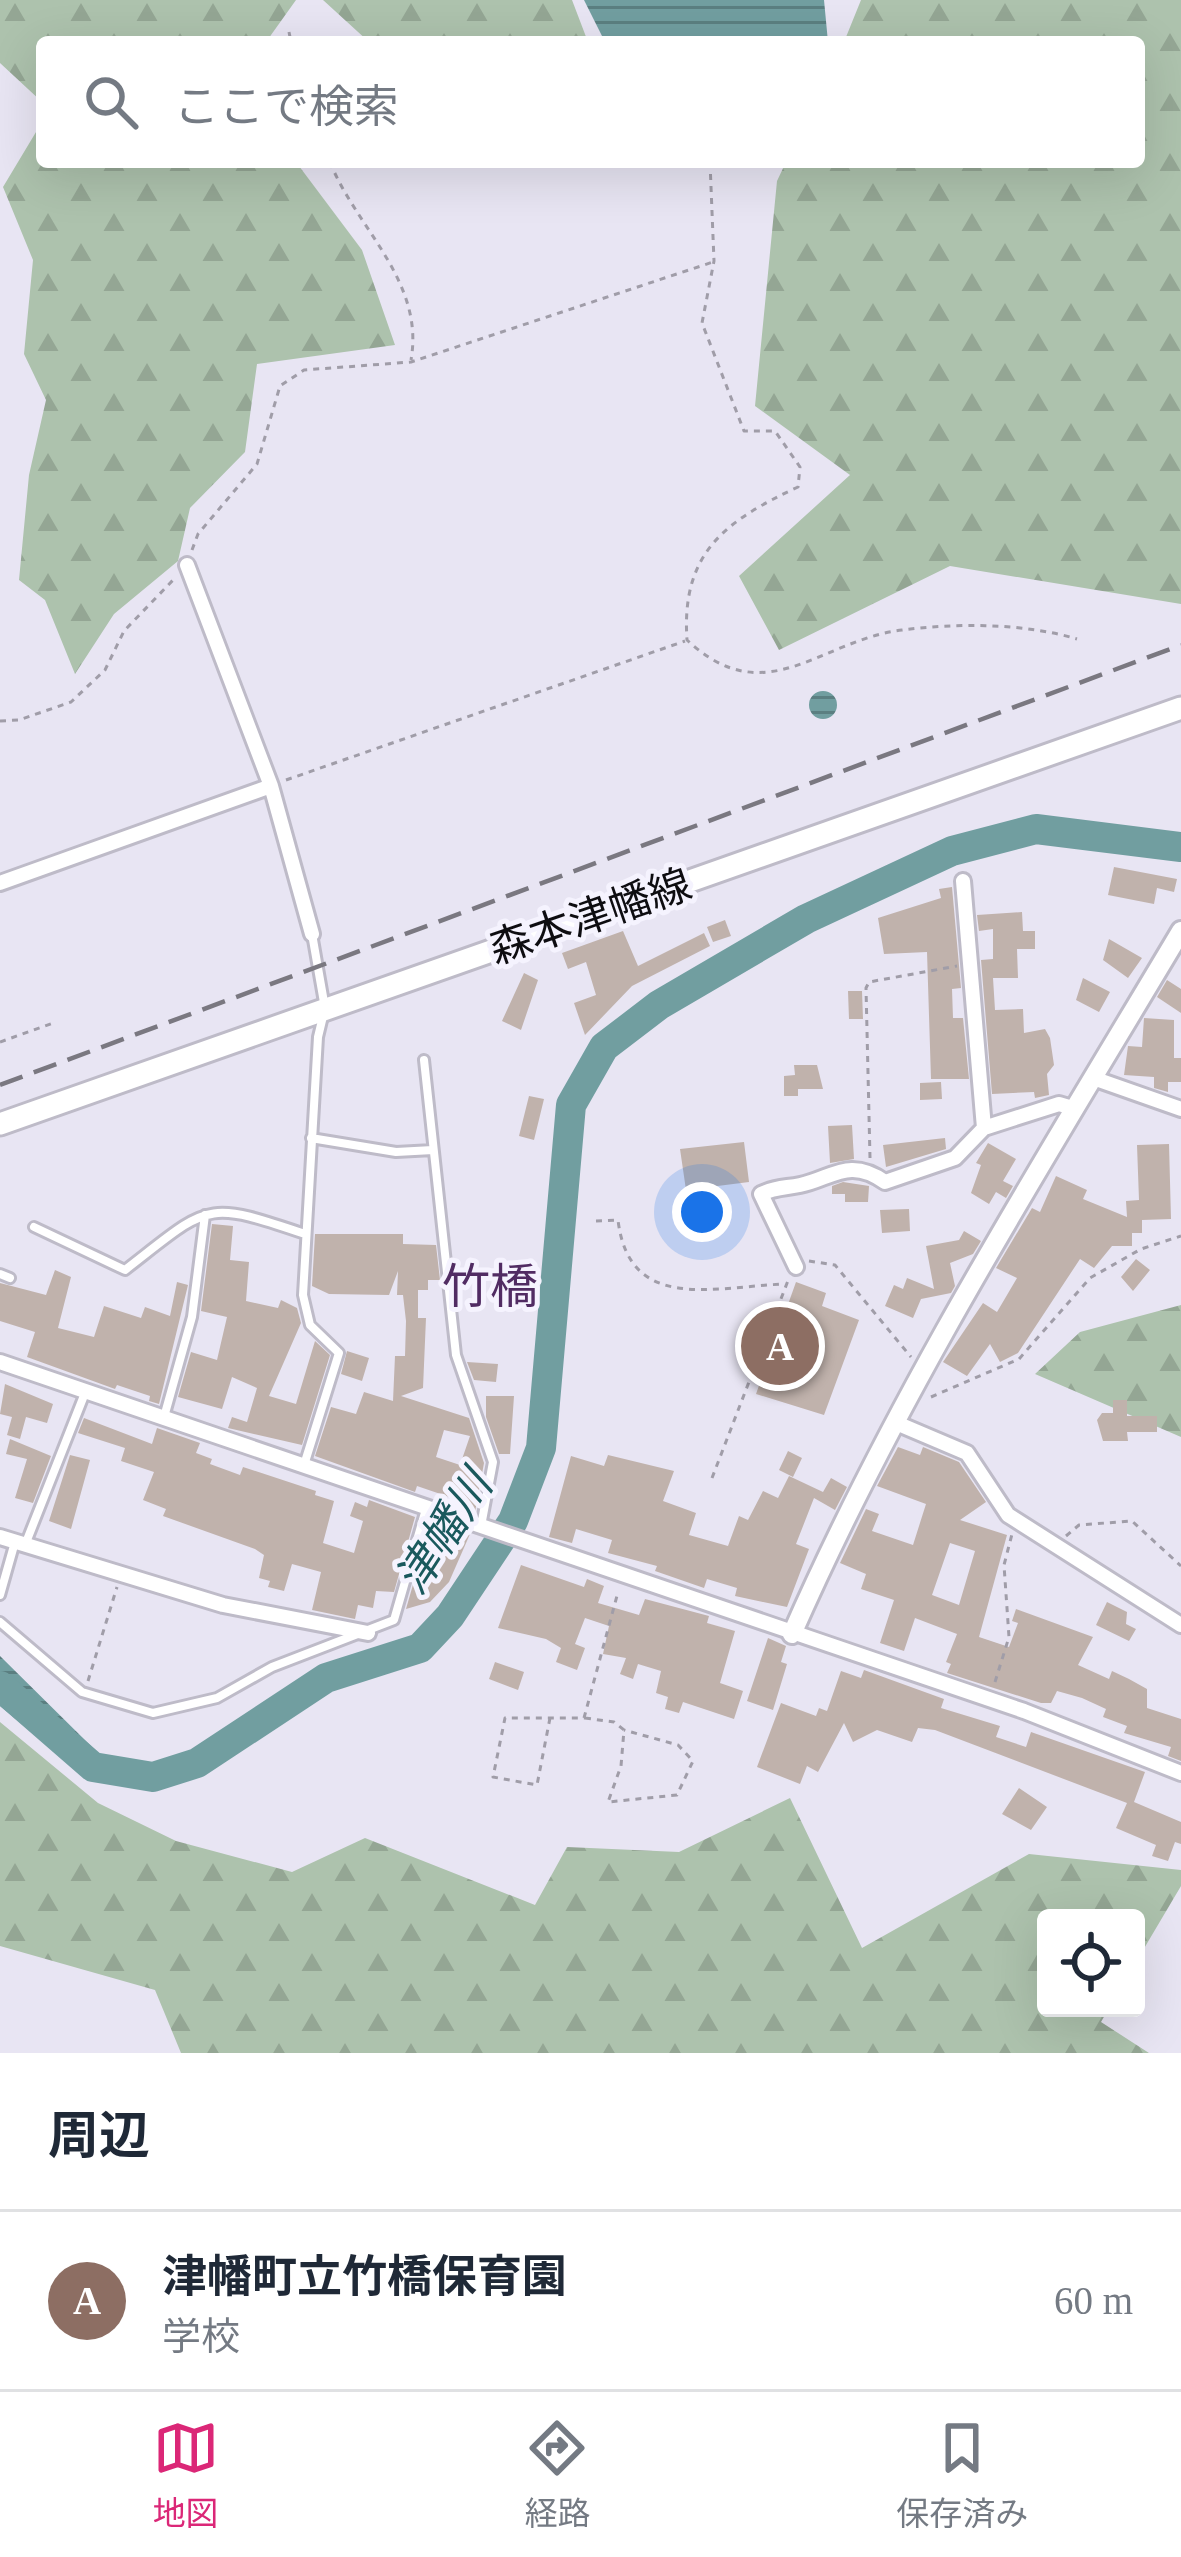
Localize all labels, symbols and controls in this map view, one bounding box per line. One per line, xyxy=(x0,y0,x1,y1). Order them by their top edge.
search box xyxy=(36,36,1145,168)
icon: search xyxy=(78,69,144,135)
text: ここで検索 xyxy=(174,82,399,132)
street label: 森本津幡線 xyxy=(484,861,697,973)
your location xyxy=(672,1182,732,1242)
district label: 竹橋 xyxy=(442,1260,538,1313)
pin: A xyxy=(741,1301,819,1391)
water label: 津幡川 xyxy=(386,1459,504,1603)
map controls xyxy=(1037,1909,1145,2017)
button: locate xyxy=(1037,1909,1145,2017)
text: 周辺 xyxy=(48,2108,150,2164)
text: 津幡町立竹橋保育園 xyxy=(162,2252,567,2302)
text: A xyxy=(73,2279,101,2322)
text: 60 m xyxy=(1054,2279,1133,2322)
text: 学校 xyxy=(162,2315,240,2358)
tab: 地図 xyxy=(153,2415,219,2535)
tab: 経路 xyxy=(524,2415,590,2535)
tab: 保存済み xyxy=(896,2415,1028,2535)

